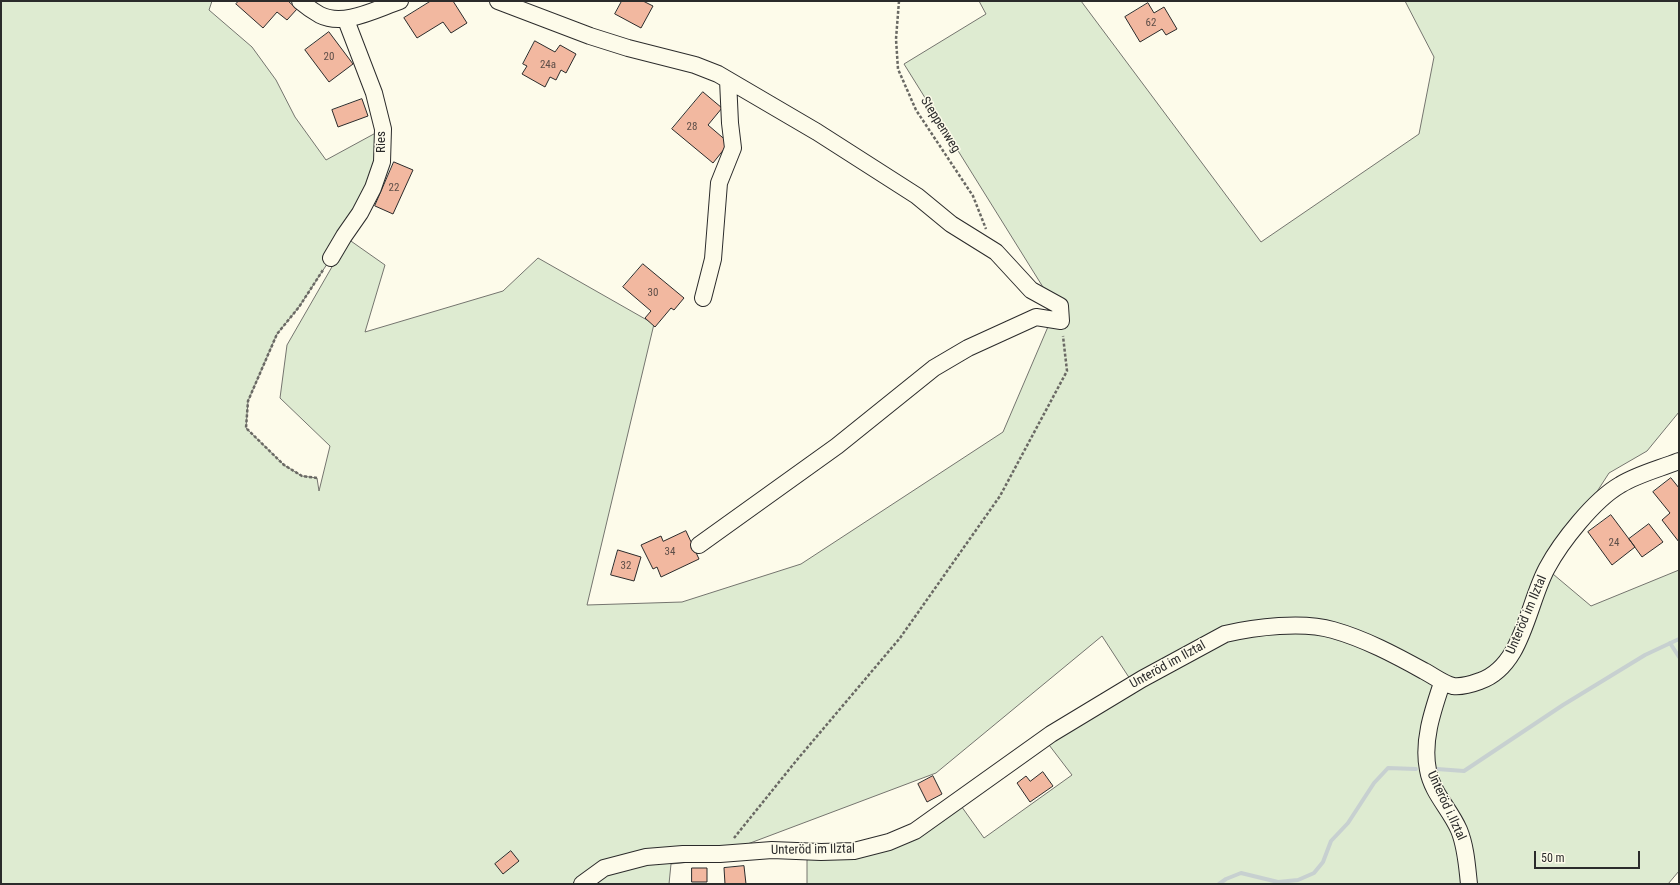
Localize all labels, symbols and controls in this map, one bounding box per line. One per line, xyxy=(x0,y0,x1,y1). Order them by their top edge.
house number: 62 xyxy=(1146,16,1156,30)
house number: 20 xyxy=(324,50,334,64)
house number: 24a xyxy=(540,58,556,72)
street label: Steppenweg xyxy=(917,94,963,156)
house number: 28 xyxy=(687,120,697,134)
street label: Ries xyxy=(374,131,390,153)
house number: 22 xyxy=(389,181,399,195)
house number: 30 xyxy=(648,286,658,300)
house number: 24 xyxy=(1609,536,1619,550)
house number: 34 xyxy=(665,545,675,559)
house number: 32 xyxy=(621,559,631,573)
street label: Unteröd im Ilztal xyxy=(1503,573,1551,657)
street label: Unteröd im Ilztal xyxy=(1127,638,1209,692)
street label: Unteröd i.Ilztal xyxy=(1423,769,1469,843)
street label: Unteröd im Ilztal xyxy=(771,841,855,859)
scale bar xyxy=(1536,843,1642,869)
text: 50 m xyxy=(1541,851,1565,865)

